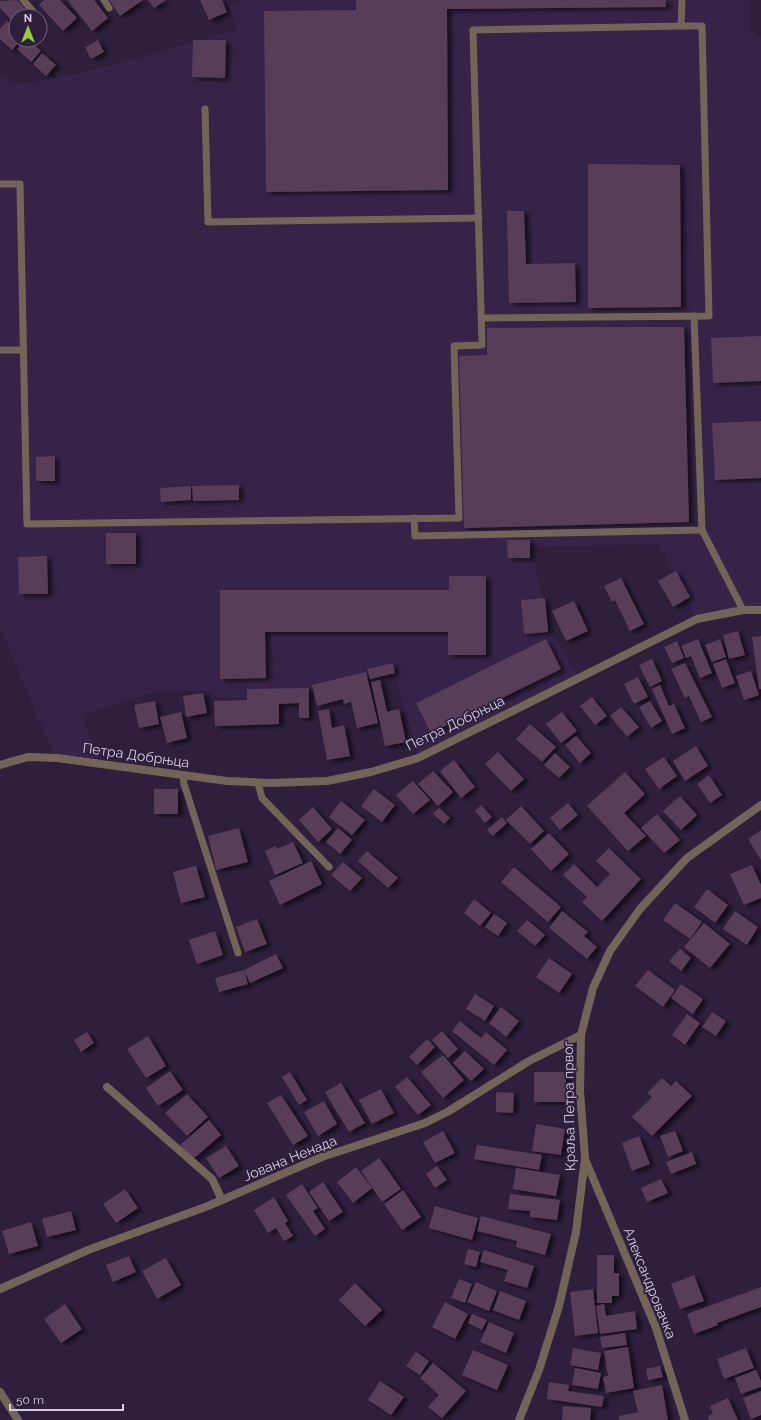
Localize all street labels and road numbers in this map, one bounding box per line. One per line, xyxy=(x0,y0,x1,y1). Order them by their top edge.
street label: Петра Добрњца xyxy=(403,692,507,754)
street label: Петра Добрњца xyxy=(82,740,190,770)
street label: Краља Петра првог xyxy=(560,1040,578,1171)
street label: Јована Ненада xyxy=(241,1132,339,1184)
street label: Александровачка xyxy=(620,1225,680,1341)

